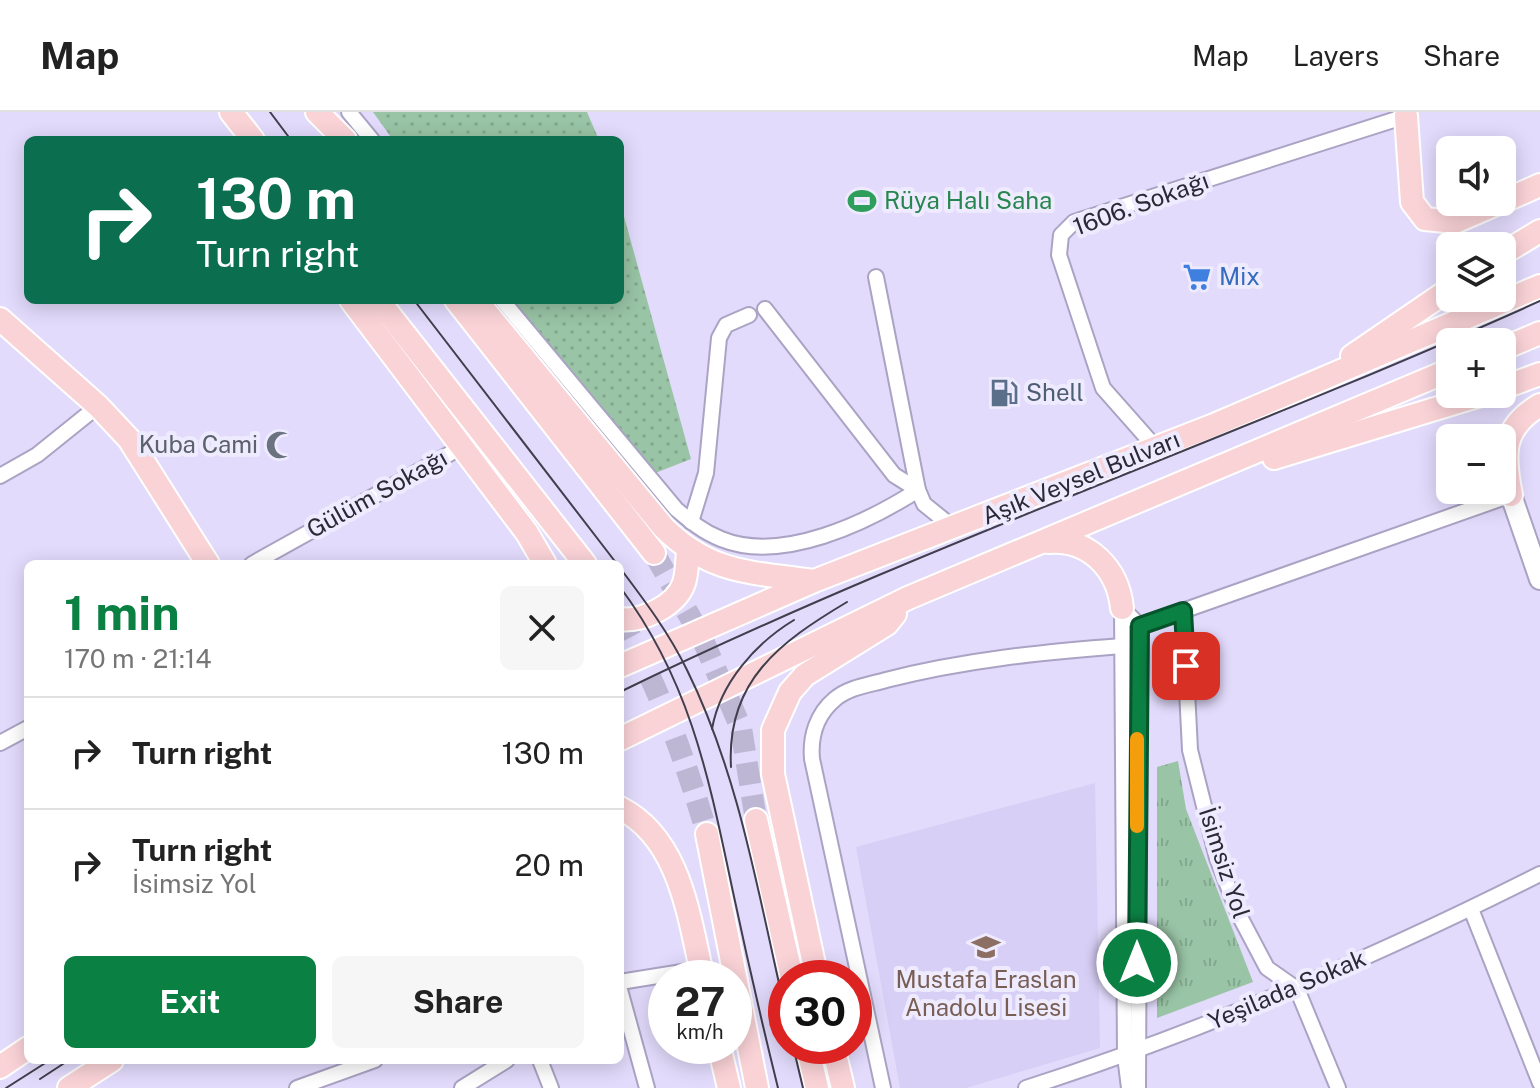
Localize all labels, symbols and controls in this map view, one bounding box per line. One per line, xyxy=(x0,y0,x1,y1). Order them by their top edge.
text: Map xyxy=(40,33,119,78)
text: Map xyxy=(1192,39,1249,72)
text: Layers xyxy=(1293,39,1379,72)
text: Share xyxy=(1423,39,1500,72)
map controls xyxy=(1436,136,1516,504)
button: sound xyxy=(1436,136,1516,216)
text: 130 m xyxy=(196,166,356,232)
street label: 1606. Sokağı xyxy=(1069,166,1212,240)
icon: right xyxy=(64,168,168,272)
sports icon: Rüya Halı Saha xyxy=(847,186,877,216)
place label: Rüya Halı Saha xyxy=(884,186,1052,214)
button: layers xyxy=(1436,232,1516,312)
text: Turn right xyxy=(196,233,359,275)
supermarket icon: Mix xyxy=(1182,262,1212,292)
place label: Mix xyxy=(1219,262,1260,290)
button: + xyxy=(1436,328,1516,408)
fuel station icon: Shell xyxy=(989,378,1019,408)
place label: Shell xyxy=(1026,378,1084,406)
button: − xyxy=(1436,424,1516,504)
street label: Aşık Veysel Bulvarı xyxy=(978,425,1184,530)
place label: Kuba Cami xyxy=(139,430,258,458)
mosque icon: Kuba Cami xyxy=(265,430,295,460)
street label: Gülüm Sokağı xyxy=(301,443,452,543)
text: 1 min xyxy=(64,584,180,641)
button: close xyxy=(500,586,584,670)
pin xyxy=(1152,632,1220,700)
text: 170 m · 21:14 xyxy=(64,643,212,674)
icon: arrive xyxy=(1164,644,1208,688)
icon: right xyxy=(64,731,108,775)
text: Turn right xyxy=(132,735,272,771)
text: 130 m xyxy=(501,735,584,771)
street label: İsimsiz Yol xyxy=(1194,804,1256,922)
text: Turn right xyxy=(132,832,272,868)
icon: right xyxy=(64,843,108,887)
text: 20 m xyxy=(515,847,584,883)
text: İsimsiz Yol xyxy=(132,868,257,899)
position arrow xyxy=(1095,921,1179,1005)
school or university icon: Mustafa Eraslan Anadolu Lisesi xyxy=(971,932,1001,962)
street label: Yeşilada Sokak xyxy=(1204,943,1370,1035)
button: Exit xyxy=(64,956,316,1048)
button: Share xyxy=(332,956,584,1048)
speed limit sign: 30 xyxy=(768,960,872,1064)
place label: Mustafa Eraslan Anadolu Lisesi xyxy=(896,965,1076,1021)
text: 27 xyxy=(675,978,725,1025)
text: km/h xyxy=(676,1020,724,1044)

